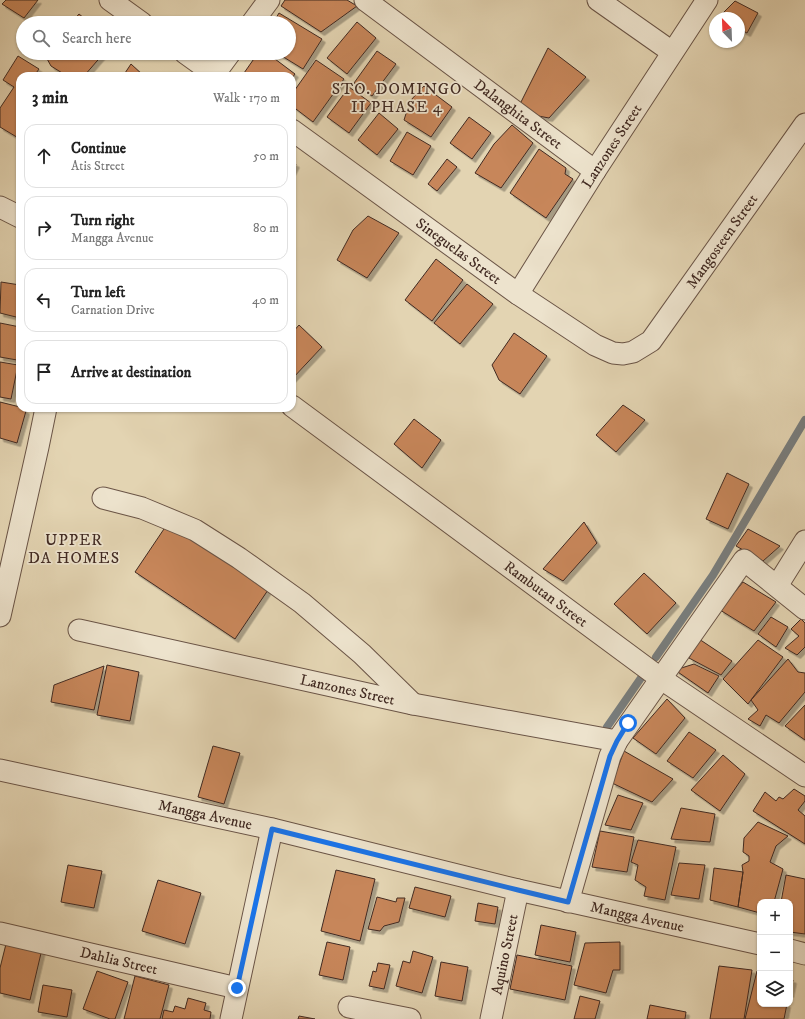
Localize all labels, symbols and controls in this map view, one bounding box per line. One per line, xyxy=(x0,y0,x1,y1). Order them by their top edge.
north arrow xyxy=(709,12,745,48)
search box xyxy=(16,16,296,60)
icon: search xyxy=(30,27,52,49)
text: Search here xyxy=(62,29,131,48)
street label: Dalanghita Street xyxy=(470,75,566,153)
district label: STO. DOMINGO II PHASE 4 xyxy=(332,79,462,117)
text: 3 min xyxy=(32,87,68,109)
text: Walk · 170 m xyxy=(213,90,280,106)
street label: Lanzones Street xyxy=(578,101,646,192)
text: Continue xyxy=(71,139,126,158)
icon: ahead xyxy=(33,145,55,167)
text: 50 m xyxy=(253,148,279,164)
text: Atis Street xyxy=(71,158,125,174)
street label: Mangosteen Street xyxy=(682,190,762,292)
text: Turn right xyxy=(71,211,134,230)
street label: Sineguelas Street xyxy=(412,214,505,289)
icon: right xyxy=(33,217,55,239)
text: 80 m xyxy=(253,220,279,236)
text: Mangga Avenue xyxy=(71,230,154,246)
text: Turn left xyxy=(71,283,125,302)
icon: left xyxy=(33,289,55,311)
text: 40 m xyxy=(252,292,279,308)
text: Carnation Drive xyxy=(71,302,155,318)
icon: arrive xyxy=(33,361,55,383)
text: Arrive at destination xyxy=(71,363,191,382)
district label: UPPER DA HOMES xyxy=(28,530,120,568)
street label: Rambutan Street xyxy=(500,557,592,632)
street label: Lanzones Street xyxy=(298,670,397,710)
route start xyxy=(619,714,637,732)
street label: Mangga Avenue xyxy=(156,796,254,834)
street label: Mangga Avenue xyxy=(589,897,686,937)
map controls xyxy=(757,899,793,1007)
button: + xyxy=(757,899,793,935)
street label: Aquino Street xyxy=(487,912,523,997)
button: − xyxy=(757,935,793,971)
street label: Dahlia Street xyxy=(78,943,160,979)
button: layers xyxy=(757,971,793,1007)
route end xyxy=(228,979,246,997)

